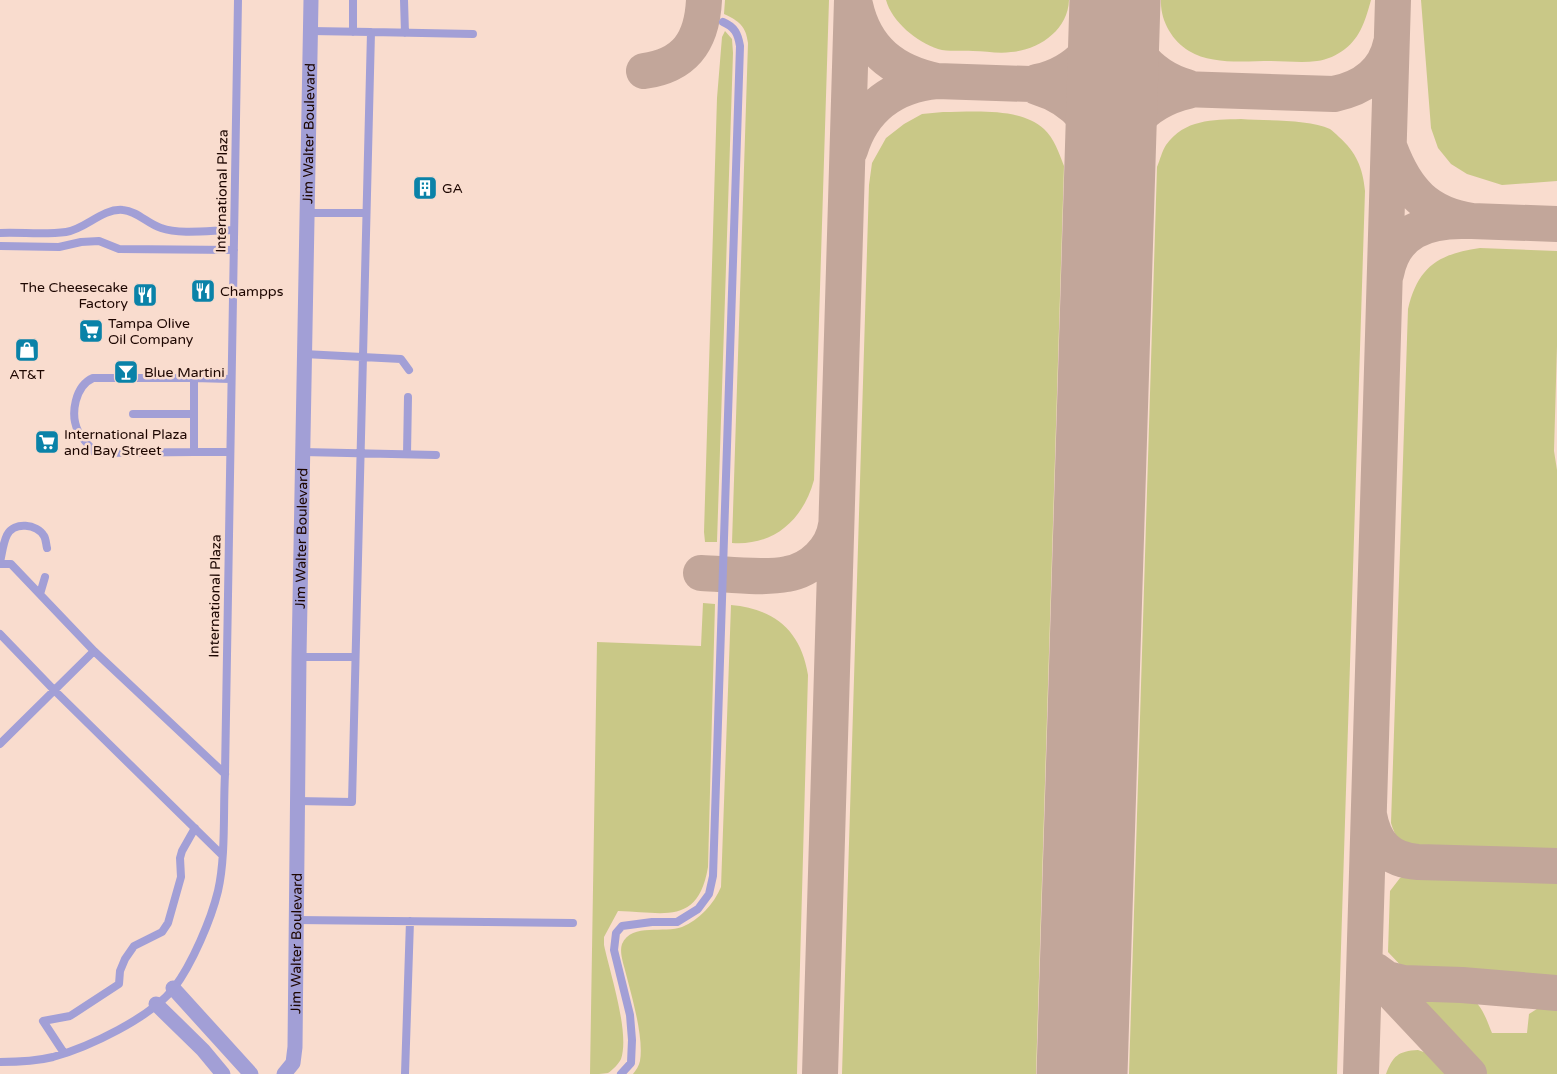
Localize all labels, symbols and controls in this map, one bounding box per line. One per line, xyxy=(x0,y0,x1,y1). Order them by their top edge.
street label: Jim Walter Boulevard xyxy=(299,63,318,204)
street label: International Plaza xyxy=(212,129,232,253)
building icon: GA xyxy=(412,175,438,201)
place label: GA xyxy=(442,180,463,197)
restaurant icon: Champps xyxy=(190,278,216,304)
place label: The Cheesecake Factory xyxy=(20,279,128,312)
restaurant icon: The Cheesecake Factory xyxy=(132,282,158,308)
place label: Champps xyxy=(220,283,284,300)
place label: Tampa Olive Oil Company xyxy=(108,315,194,348)
supermarket icon: Tampa Olive Oil Company xyxy=(78,318,104,344)
shop icon: AT&T xyxy=(14,337,40,363)
bar icon: Blue Martini xyxy=(113,359,139,385)
place label: Blue Martini xyxy=(144,364,225,381)
place label: AT&T xyxy=(9,366,45,383)
place label: International Plaza and Bay Street xyxy=(64,426,187,459)
supermarket icon: International Plaza and Bay Street xyxy=(34,429,60,455)
street label: Jim Walter Boulevard xyxy=(291,468,311,609)
street label: International Plaza xyxy=(205,534,225,658)
street label: Jim Walter Boulevard xyxy=(287,873,305,1014)

